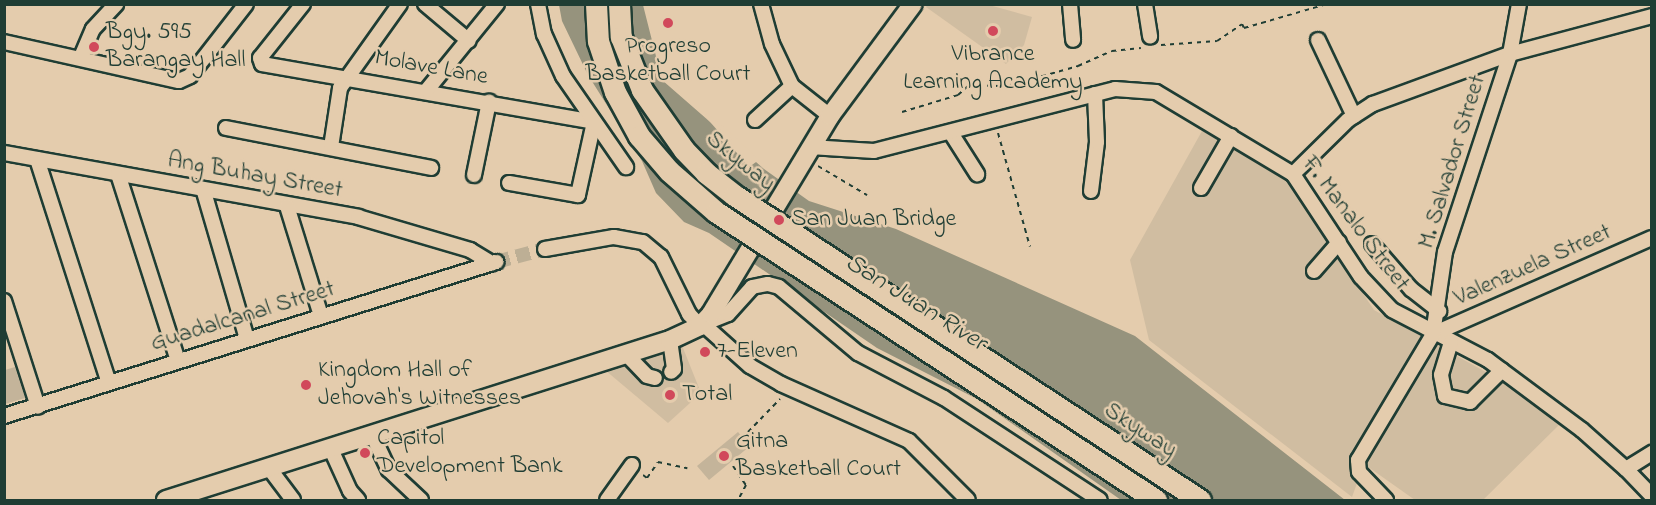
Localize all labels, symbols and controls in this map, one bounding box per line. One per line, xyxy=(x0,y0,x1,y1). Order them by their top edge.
marker: Progreso Basketball Court xyxy=(661,16,675,30)
place label: Bgy. 595 Barangay Hall xyxy=(106,19,245,75)
marker: Vibrance Learning Academy xyxy=(986,24,1000,38)
place label: Progreso Basketball Court xyxy=(585,33,751,89)
marker: Bgy. 595 Barangay Hall xyxy=(87,40,101,54)
place label: Vibrance Learning Academy xyxy=(903,41,1083,97)
street label: Molave Lane xyxy=(372,44,490,92)
street label: M. Salvador Street xyxy=(1413,72,1493,252)
street label: Skyway xyxy=(699,125,781,199)
street label: Ang Buhay Street xyxy=(165,146,345,206)
street label: F. Manalo Street xyxy=(1295,151,1415,297)
place label: San Juan Bridge xyxy=(791,206,956,234)
marker: San Juan Bridge xyxy=(772,213,786,227)
street label: Valenzuela Street xyxy=(1450,219,1616,313)
water label: San Juan River xyxy=(839,248,991,360)
street label: Guadalcanal Street xyxy=(147,275,339,359)
place label: 7-Eleven xyxy=(717,338,798,366)
marker: 7-Eleven xyxy=(698,345,712,359)
place label: Kingdom Hall of Jehovah's Witnesses xyxy=(318,357,521,413)
marker: Kingdom Hall of Jehovah's Witnesses xyxy=(299,378,313,392)
place label: Total xyxy=(682,381,732,409)
marker: Total xyxy=(663,388,677,402)
street label: Skyway xyxy=(1098,397,1182,465)
place label: Capitol Development Bank xyxy=(377,425,562,481)
place label: Gitna Basketball Court xyxy=(736,428,901,484)
marker: Capitol Development Bank xyxy=(358,446,372,460)
marker: Gitna Basketball Court xyxy=(717,449,731,463)

